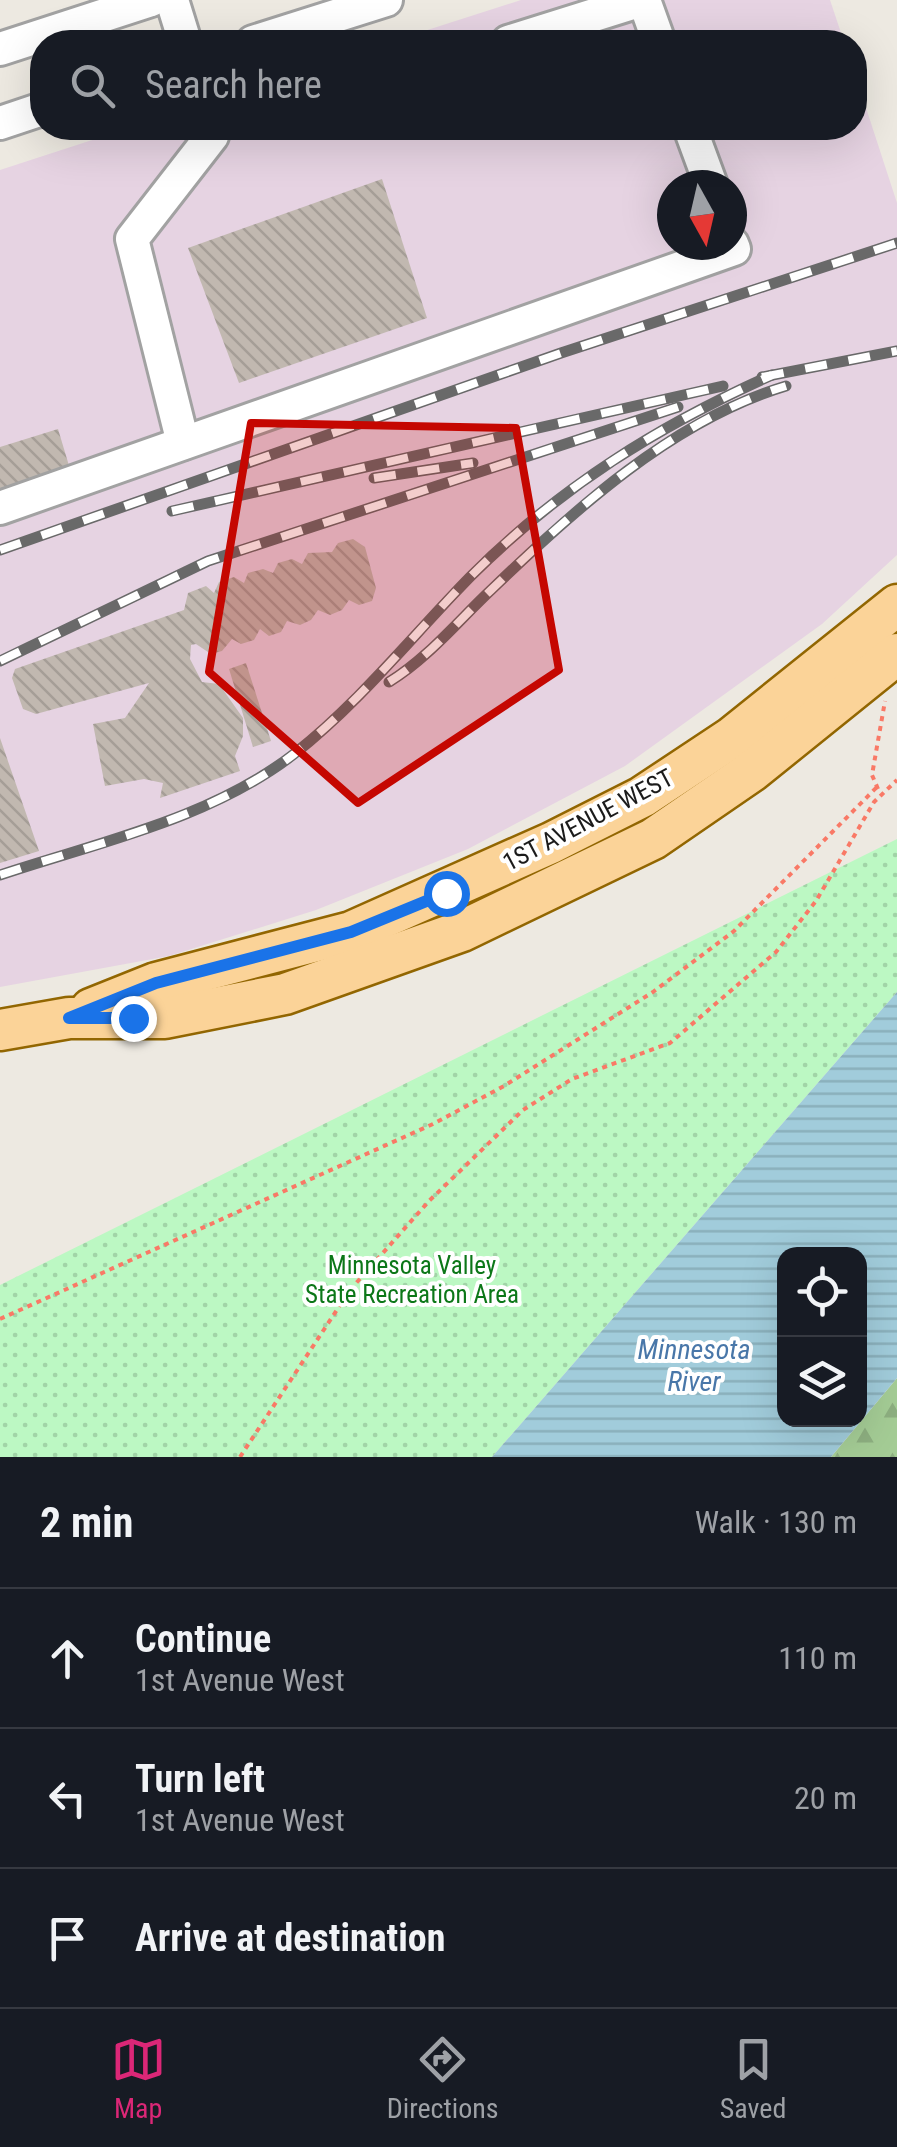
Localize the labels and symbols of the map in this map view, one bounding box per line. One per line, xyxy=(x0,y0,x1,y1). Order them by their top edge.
north arrow xyxy=(657,170,747,260)
street label: 1ST AVENUE WEST xyxy=(498,763,678,877)
route start xyxy=(424,871,470,917)
route end xyxy=(111,996,157,1042)
park label: Minnesota Valley State Recreation Area xyxy=(305,1251,519,1309)
water label: Minnesota River xyxy=(638,1333,750,1398)

